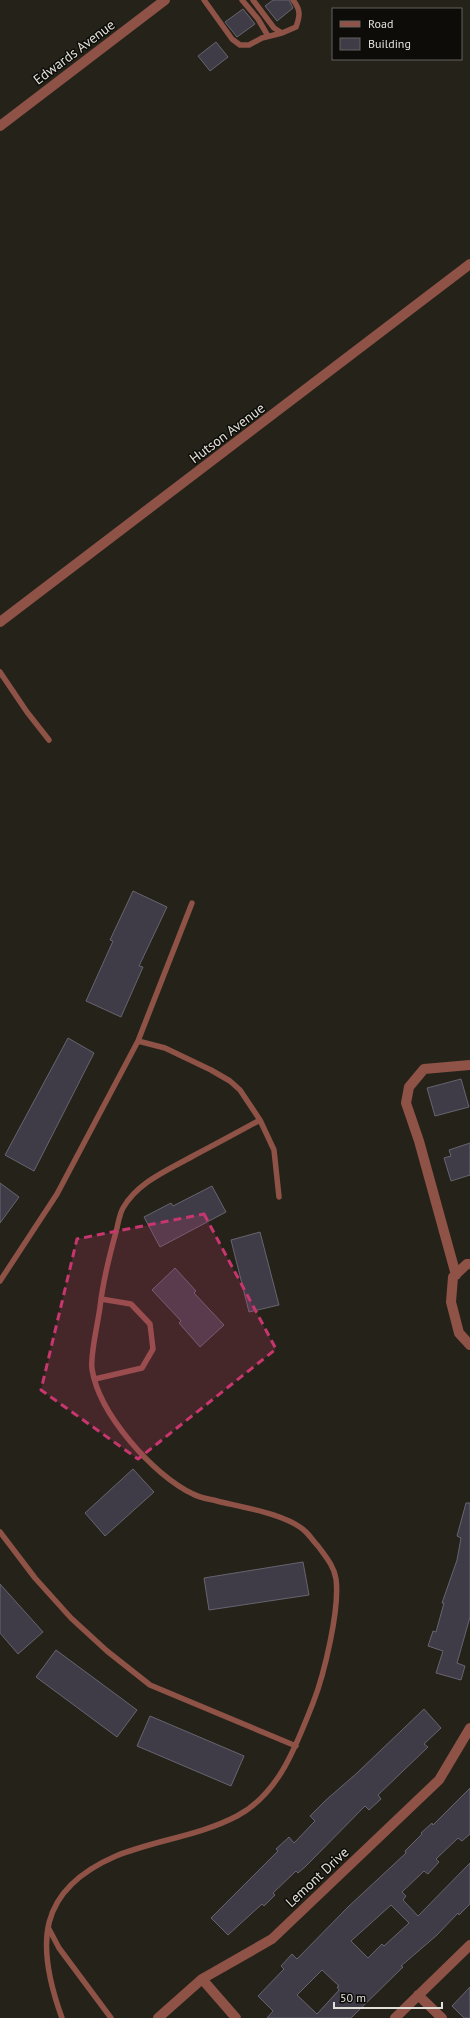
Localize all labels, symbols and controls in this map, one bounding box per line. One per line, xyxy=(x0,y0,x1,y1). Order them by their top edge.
legend xyxy=(332,8,462,60)
street label: Edwards Avenue xyxy=(30,15,118,89)
text: Road xyxy=(368,16,393,31)
text: Building xyxy=(368,36,411,51)
street label: Hutson Avenue xyxy=(186,399,268,467)
street label: Lemont Drive xyxy=(282,1843,352,1911)
scale bar xyxy=(334,1984,442,2010)
text: 50 m xyxy=(340,1990,366,2005)

